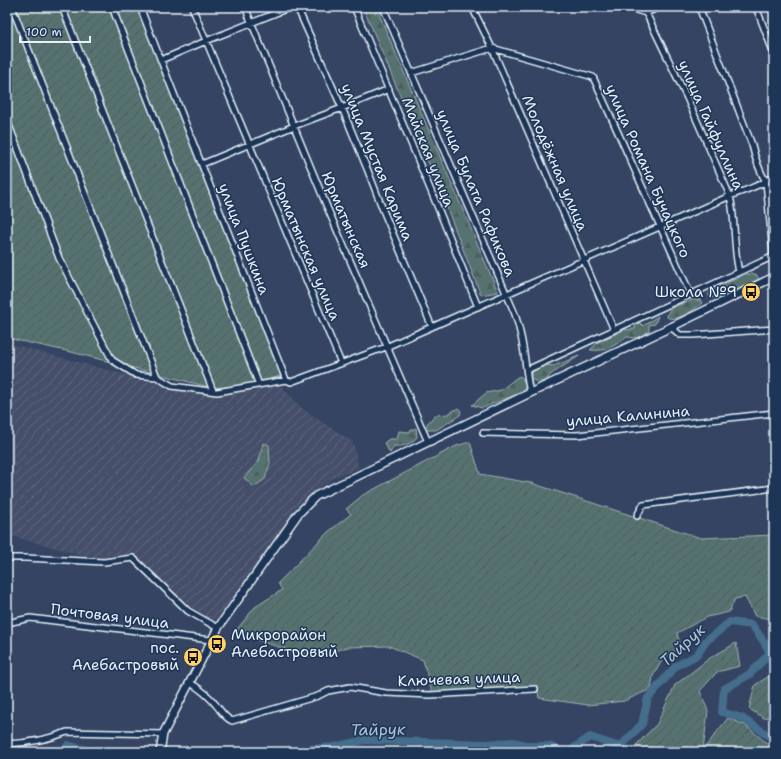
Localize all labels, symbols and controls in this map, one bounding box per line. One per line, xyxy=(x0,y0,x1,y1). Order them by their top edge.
scale bar xyxy=(20,18,90,44)
text: 100 m xyxy=(26,24,62,40)
street label: улица Гайфуллина xyxy=(673,57,749,194)
street label: улица Мустая Карима xyxy=(336,80,418,244)
street label: улица Романа Бучацкого xyxy=(601,81,695,261)
street label: Молодёжная улица xyxy=(517,92,593,235)
street label: Майская улица xyxy=(397,94,459,210)
street label: улица Булата Рафикова xyxy=(432,106,521,280)
street label: Юрматынская xyxy=(317,169,375,271)
street label: Юрматынская улица xyxy=(267,174,345,324)
street label: улица Пушкина xyxy=(214,180,275,298)
bus stop icon: Школа №9 xyxy=(740,281,762,303)
place label: Школа №9 xyxy=(655,282,737,302)
street label: улица Калинина xyxy=(565,401,691,431)
street label: Почтовая улица xyxy=(50,599,171,633)
water label: Тайрук xyxy=(655,619,710,671)
place label: Микрорайон Алебастровый xyxy=(231,625,338,662)
bus stop icon: Микрорайон Алебастровый xyxy=(206,633,228,655)
place label: пос. Алебастровый xyxy=(72,638,179,675)
bus stop icon: пос. Алебастровый xyxy=(182,646,204,668)
street label: Ключевая улица xyxy=(397,667,521,691)
water label: Тайрук xyxy=(350,719,406,740)

